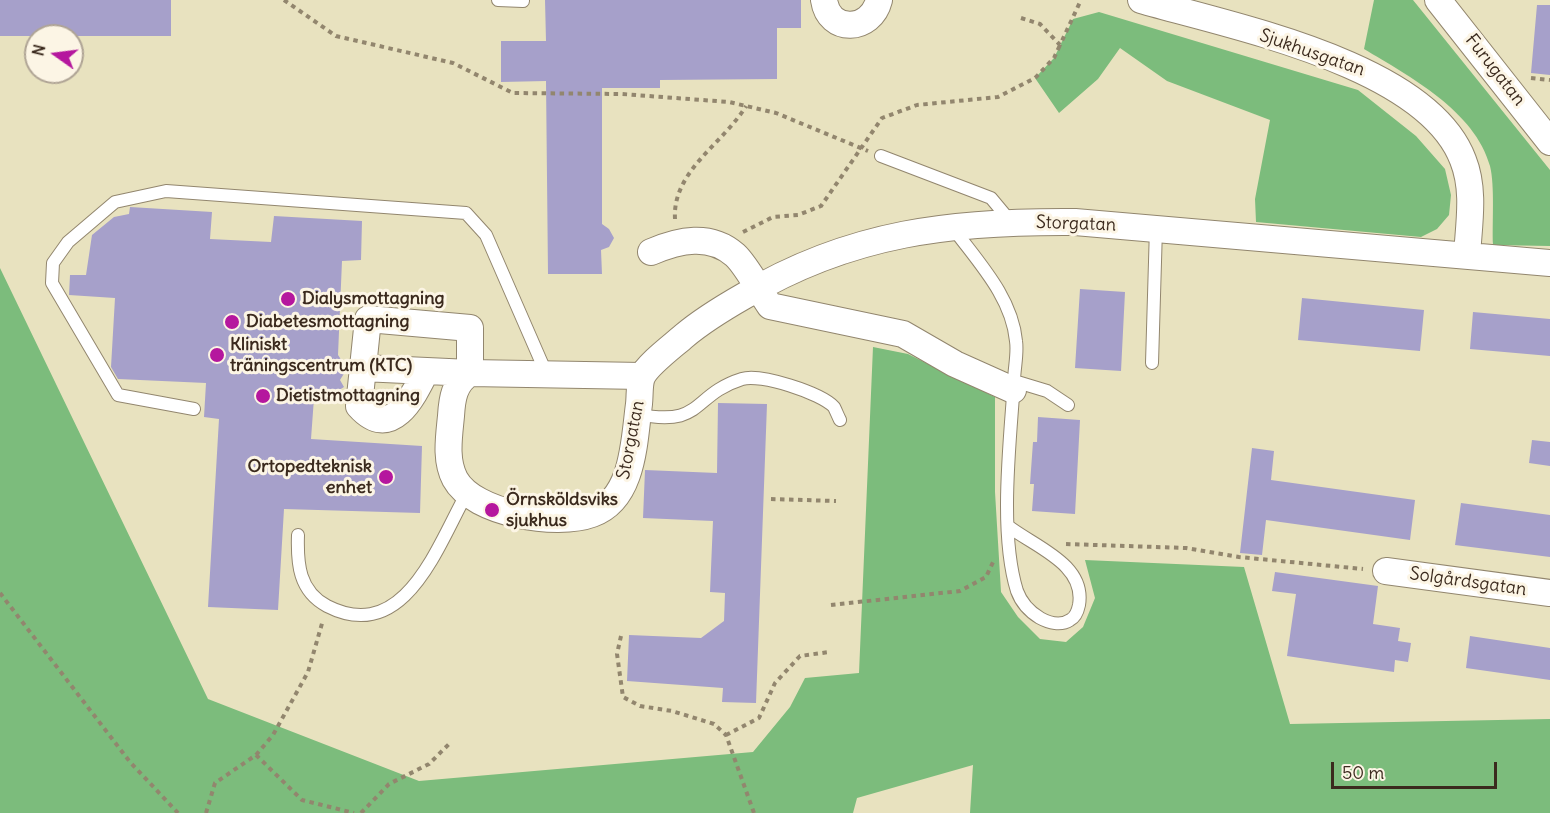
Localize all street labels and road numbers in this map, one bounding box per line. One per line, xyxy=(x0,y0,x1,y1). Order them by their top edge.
street label: Sjukhusgatan xyxy=(1257,25,1367,81)
street label: Furugatan xyxy=(1460,30,1530,110)
street label: Storgatan xyxy=(1036,212,1116,236)
street label: Storgatan xyxy=(613,399,649,481)
street label: Solgårdsgatan xyxy=(1408,563,1528,601)

